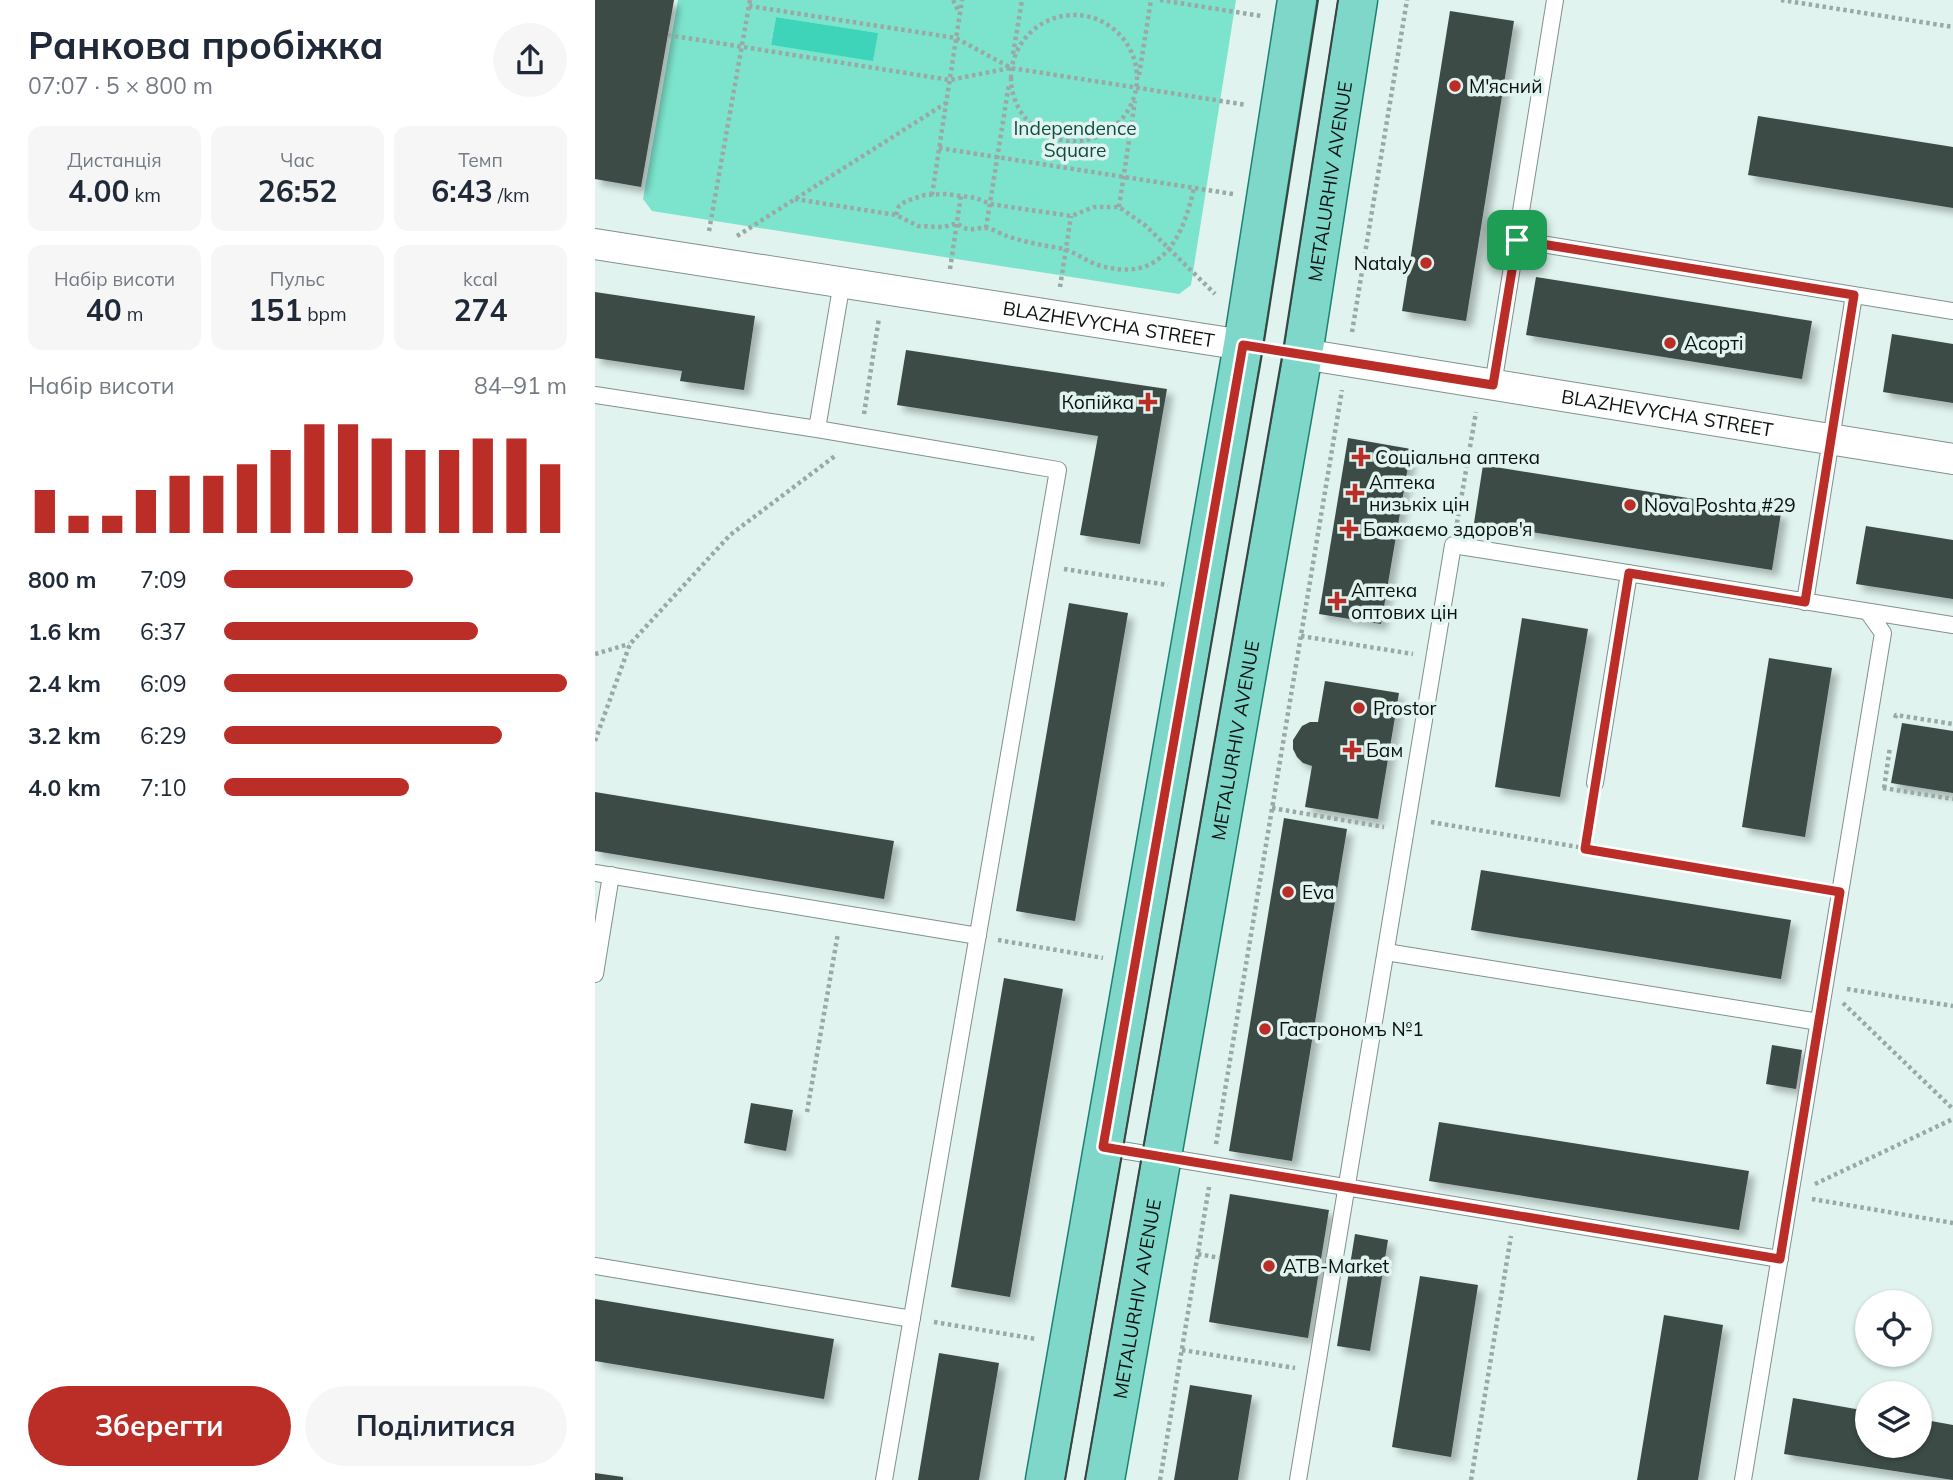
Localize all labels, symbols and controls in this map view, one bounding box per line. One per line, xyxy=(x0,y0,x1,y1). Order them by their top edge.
text: Ранкова пробіжка xyxy=(28,21,384,69)
button: share xyxy=(493,23,567,97)
text: 07:07 · 5 × 800 m xyxy=(28,71,213,100)
place label: М'ясний xyxy=(1469,74,1542,98)
marker: М'ясний xyxy=(1447,78,1463,94)
street label: METALURHIV AVENUE xyxy=(1302,79,1357,283)
park label: Independence Square xyxy=(1013,116,1137,162)
text: Дистанція xyxy=(67,148,162,172)
text: Час xyxy=(280,148,315,172)
text: Темп xyxy=(458,148,503,172)
text: 4.00 xyxy=(68,172,130,210)
text: 26:52 xyxy=(258,172,337,210)
text: 6:43 xyxy=(431,172,493,210)
text: km xyxy=(130,183,161,207)
text: /km xyxy=(493,183,530,207)
pin xyxy=(1487,210,1547,270)
icon: arrive xyxy=(1498,221,1536,259)
place label: Nataly xyxy=(1354,251,1412,275)
marker: Nataly xyxy=(1418,255,1434,271)
text: Набір висоти xyxy=(54,267,175,291)
text: Пульс xyxy=(270,267,325,291)
text: kcal xyxy=(463,267,498,291)
text: 40 xyxy=(86,291,122,329)
text: 151 xyxy=(248,291,302,329)
text: 274 xyxy=(454,291,508,329)
street label: BLAZHEVYCHA STREET xyxy=(1001,296,1217,353)
text: m xyxy=(122,302,143,326)
text: bpm xyxy=(302,302,347,326)
place label: Асорті xyxy=(1684,331,1744,355)
marker: Асорті xyxy=(1662,335,1678,351)
text: Набір висоти xyxy=(28,371,174,400)
text: 84–91 m xyxy=(474,371,567,400)
street label: BLAZHEVYCHA STREET xyxy=(1560,384,1775,442)
place label: Копійка xyxy=(1061,390,1134,414)
marker: Копійка xyxy=(1140,394,1156,410)
place label: Соціальна аптека xyxy=(1375,445,1540,469)
marker: Соціальна аптека xyxy=(1353,449,1369,465)
place label: Аптека низькіх цін xyxy=(1369,470,1470,516)
marker: Аптека низькіх цін xyxy=(1347,485,1363,501)
place label: Nova Poshta #29 xyxy=(1644,493,1796,517)
marker: Nova Poshta #29 xyxy=(1622,497,1638,513)
place label: Бажаємо здоров'я xyxy=(1363,517,1532,541)
marker: Бажаємо здоров'я xyxy=(1341,521,1357,537)
text: 800 m xyxy=(28,565,96,594)
text: 7:09 xyxy=(140,565,187,594)
place label: Аптека оптових цін xyxy=(1351,578,1458,624)
marker: Аптека оптових цін xyxy=(1329,593,1345,609)
text: 1.6 km xyxy=(28,617,101,646)
text: 6:37 xyxy=(140,617,187,646)
street label: METALURHIV AVENUE xyxy=(1206,639,1264,842)
text: 2.4 km xyxy=(28,669,101,698)
text: 6:09 xyxy=(140,669,187,698)
place label: Prostor xyxy=(1373,696,1437,720)
marker: Prostor xyxy=(1351,700,1367,716)
text: 3.2 km xyxy=(28,721,101,750)
text: 6:29 xyxy=(140,721,187,750)
place label: Бам xyxy=(1366,738,1403,762)
marker: Бам xyxy=(1344,742,1360,758)
text: 4.0 km xyxy=(28,773,101,802)
text: 7:10 xyxy=(140,773,187,802)
place label: Eva xyxy=(1302,880,1334,904)
marker: Eva xyxy=(1280,884,1296,900)
place label: Гастрономъ №1 xyxy=(1279,1017,1424,1041)
marker: Гастрономъ №1 xyxy=(1257,1021,1273,1037)
street label: METALURHIV AVENUE xyxy=(1108,1197,1166,1401)
place label: ATB-Market xyxy=(1283,1254,1390,1278)
marker: ATB-Market xyxy=(1261,1258,1277,1274)
map controls xyxy=(1855,1290,1932,1458)
button: locate xyxy=(1855,1290,1932,1367)
button: layers xyxy=(1855,1381,1932,1458)
button: Зберегти xyxy=(28,1386,291,1466)
button: Поділитися xyxy=(305,1386,567,1466)

